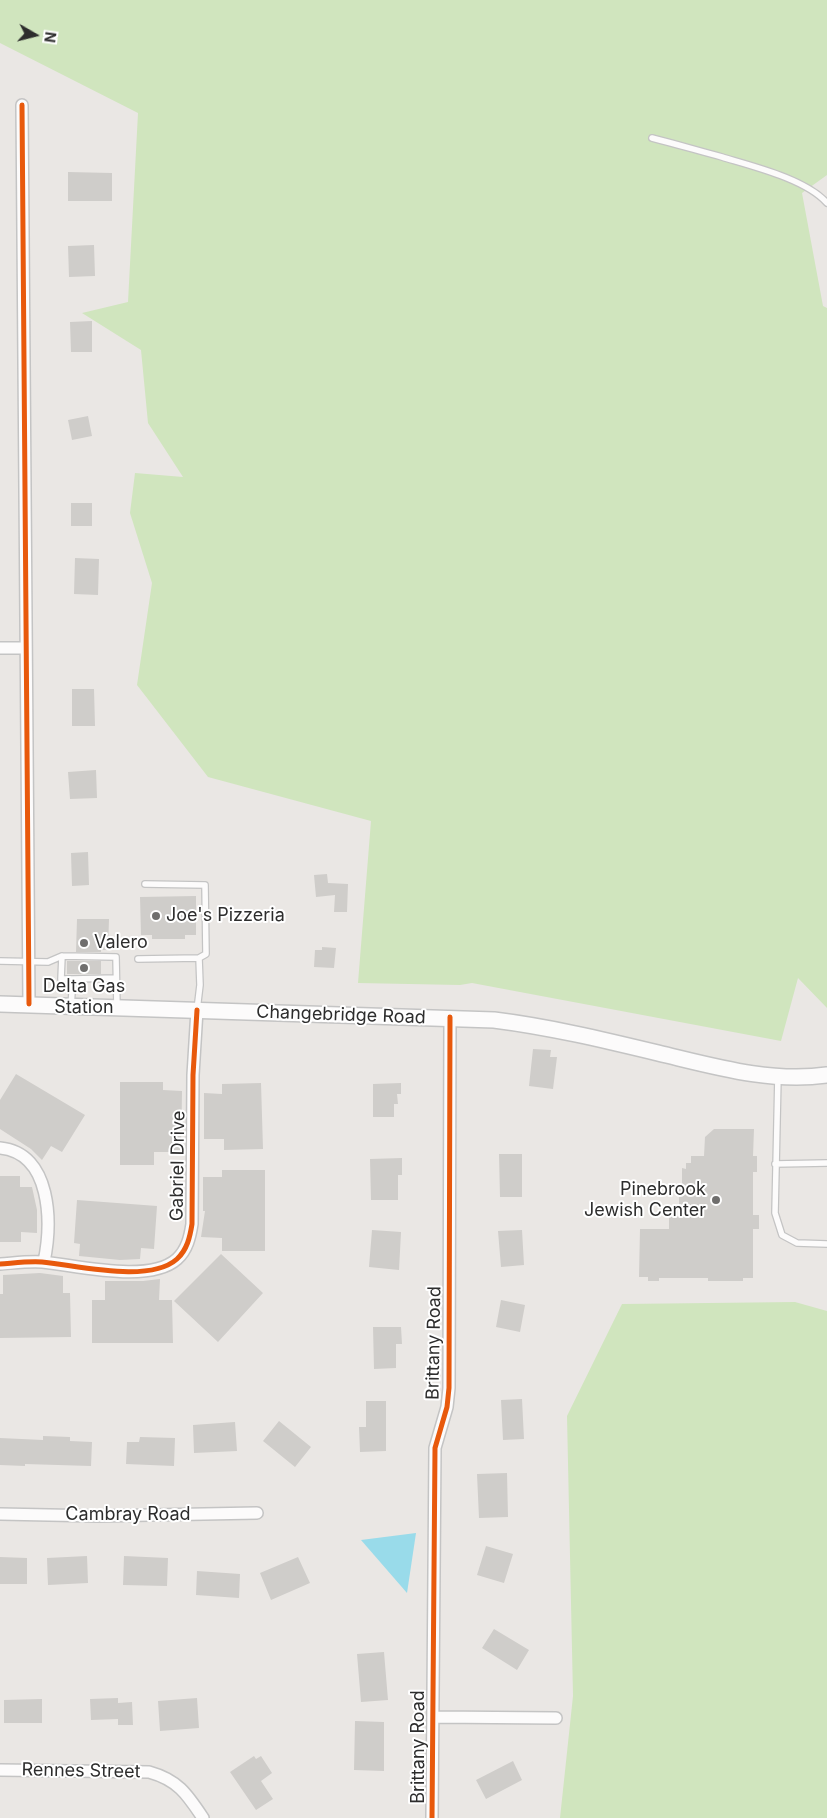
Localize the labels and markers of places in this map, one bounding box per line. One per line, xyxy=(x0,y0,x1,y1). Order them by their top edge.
place label: Joe's Pizzeria xyxy=(166,905,285,927)
marker: Joe's Pizzeria xyxy=(150,910,162,922)
place label: Valero xyxy=(94,932,148,954)
marker: Valero xyxy=(78,937,90,949)
marker: Delta Gas Station xyxy=(78,962,90,974)
place label: Delta Gas Station xyxy=(43,976,125,1019)
place label: Pinebrook Jewish Center xyxy=(584,1179,706,1222)
marker: Pinebrook Jewish Center xyxy=(710,1194,722,1206)

